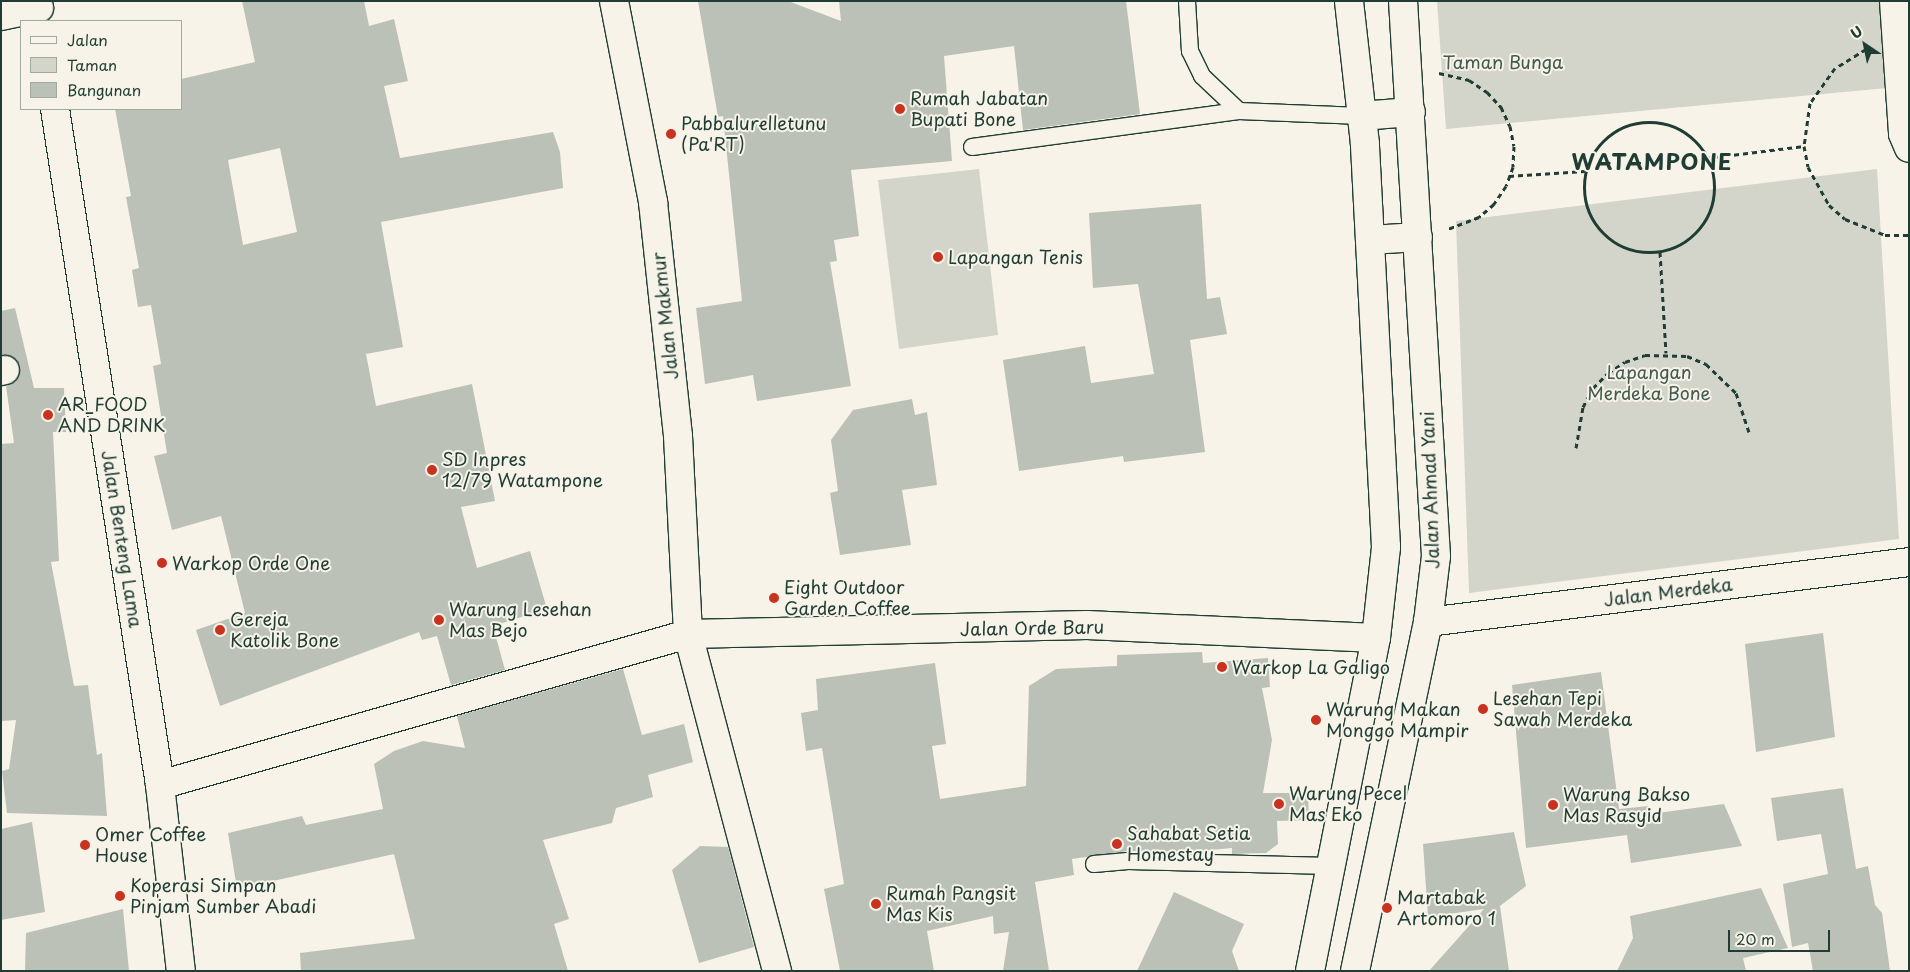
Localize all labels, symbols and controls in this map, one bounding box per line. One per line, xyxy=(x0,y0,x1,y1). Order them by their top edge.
legend xyxy=(20,20,182,110)
north arrow xyxy=(1840,20,1890,70)
text: U xyxy=(1846,20,1867,44)
text: Jalan xyxy=(67,28,108,51)
park label: Taman Bunga xyxy=(1443,51,1563,73)
text: Taman xyxy=(67,53,117,76)
text: Bangunan xyxy=(67,78,141,101)
place label: Rumah Jabatan Bupati Bone xyxy=(910,88,1049,130)
marker: Rumah Jabatan Bupati Bone xyxy=(894,103,906,115)
place label: Pabbalurelletunu (Pa'RT) xyxy=(681,113,826,156)
marker: Pabbalurelletunu (Pa'RT) xyxy=(665,128,677,140)
district label: WATAMPONE xyxy=(1571,148,1733,174)
place label: Lapangan Tenis xyxy=(948,246,1082,268)
street label: Jalan Makmur xyxy=(648,251,682,381)
marker: Lapangan Tenis xyxy=(932,251,944,263)
park label: Lapangan Merdeka Bone xyxy=(1587,362,1711,404)
place label: AR_FOOD AND DRINK xyxy=(58,394,164,436)
marker: AR_FOOD AND DRINK xyxy=(42,409,54,421)
street label: Jalan Ahmad Yani xyxy=(1416,410,1444,570)
street label: Jalan Benteng Lama xyxy=(97,449,147,629)
place label: SD Inpres 12/79 Watampone xyxy=(442,449,602,492)
marker: SD Inpres 12/79 Watampone xyxy=(426,464,438,476)
place label: Warkop Orde One xyxy=(172,552,331,574)
marker: Warkop Orde One xyxy=(156,557,168,569)
street label: Jalan Merdeka xyxy=(1602,573,1734,611)
place label: Eight Outdoor Garden Coffee xyxy=(784,577,911,620)
marker: Eight Outdoor Garden Coffee xyxy=(768,592,780,604)
place label: Warung Lesehan Mas Bejo xyxy=(449,599,591,642)
place label: Gereja Katolik Bone xyxy=(230,609,340,652)
marker: Warung Lesehan Mas Bejo xyxy=(433,614,445,626)
street label: Jalan Orde Baru xyxy=(960,616,1104,640)
marker: Gereja Katolik Bone xyxy=(214,624,226,636)
place label: Warkop La Galigo xyxy=(1232,656,1392,678)
marker: Warkop La Galigo xyxy=(1216,661,1228,673)
place label: Lesehan Tepi Sawah Merdeka xyxy=(1493,688,1632,731)
place label: Warung Makan Monggo Mampir xyxy=(1326,699,1469,742)
marker: Lesehan Tepi Sawah Merdeka xyxy=(1477,703,1489,715)
marker: Warung Makan Monggo Mampir xyxy=(1310,714,1322,726)
place label: Warung Pecel Mas Eko xyxy=(1289,783,1408,826)
place label: Warung Bakso Mas Rasyid xyxy=(1563,784,1691,826)
marker: Warung Pecel Mas Eko xyxy=(1273,798,1285,810)
marker: Warung Bakso Mas Rasyid xyxy=(1547,799,1559,811)
place label: Sahabat Setia Homestay xyxy=(1127,823,1251,866)
place label: Omer Coffee House xyxy=(95,824,206,866)
marker: Sahabat Setia Homestay xyxy=(1111,838,1123,850)
marker: Omer Coffee House xyxy=(79,839,91,851)
place label: Koperasi Simpan Pinjam Sumber Abadi xyxy=(130,875,318,918)
place label: Rumah Pangsit Mas Kis xyxy=(886,883,1017,926)
place label: Martabak Artomoro 1 xyxy=(1397,887,1496,930)
marker: Koperasi Simpan Pinjam Sumber Abadi xyxy=(114,890,126,902)
marker: Rumah Pangsit Mas Kis xyxy=(870,898,882,910)
marker: Martabak Artomoro 1 xyxy=(1381,902,1393,914)
scale bar xyxy=(1730,920,1832,952)
text: 20 m xyxy=(1736,927,1775,950)

